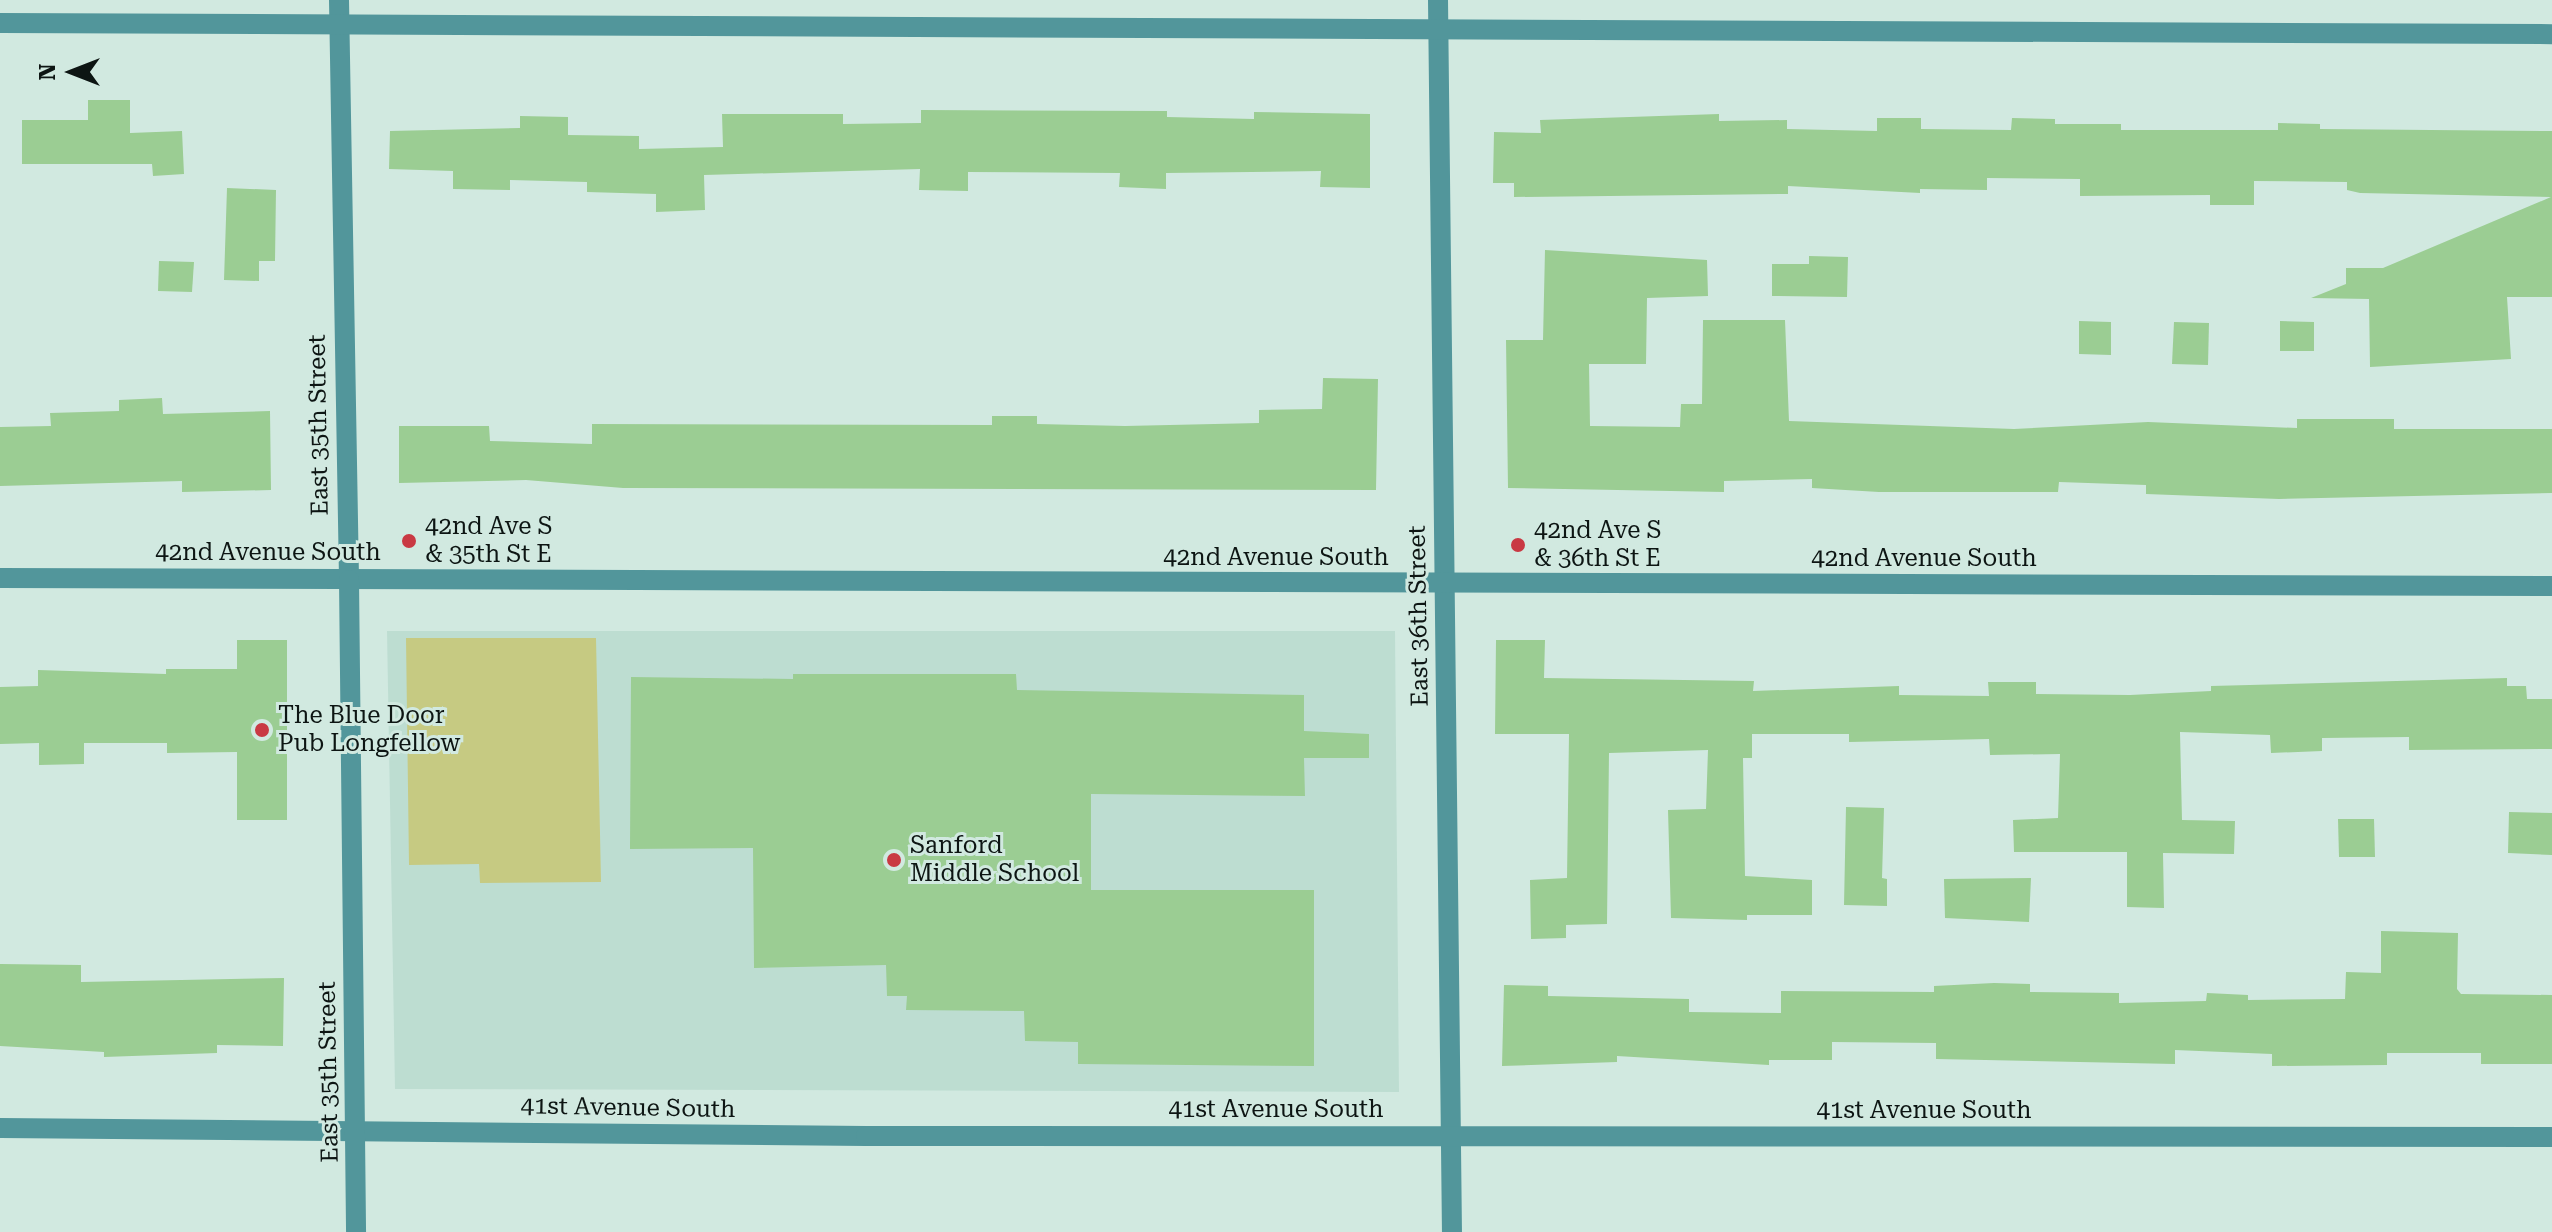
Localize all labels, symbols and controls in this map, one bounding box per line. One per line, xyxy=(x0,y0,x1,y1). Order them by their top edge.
north arrow xyxy=(32,32,112,112)
text: N xyxy=(35,64,60,80)
street label: East 35th Street xyxy=(303,334,335,516)
place label: 42nd Ave S & 35th St E xyxy=(425,513,552,569)
place label: 42nd Ave S & 36th St E xyxy=(1534,517,1661,573)
street label: East 36th Street xyxy=(1403,525,1435,707)
marker: 42nd Ave S & 35th St E xyxy=(400,532,418,550)
marker: 42nd Ave S & 36th St E xyxy=(1509,536,1527,554)
street label: 42nd Avenue South xyxy=(155,539,381,567)
street label: 42nd Avenue South xyxy=(1163,544,1389,572)
street label: 42nd Avenue South xyxy=(1811,545,2037,573)
place label: The Blue Door Pub Longfellow xyxy=(278,702,460,758)
marker: The Blue Door Pub Longfellow xyxy=(253,721,271,739)
place label: Sanford Middle School xyxy=(910,832,1079,888)
marker: Sanford Middle School xyxy=(885,851,903,869)
street label: East 35th Street xyxy=(313,981,345,1163)
street label: 41st Avenue South xyxy=(520,1092,736,1124)
street label: 41st Avenue South xyxy=(1169,1096,1383,1124)
street label: 41st Avenue South xyxy=(1817,1097,2031,1125)

